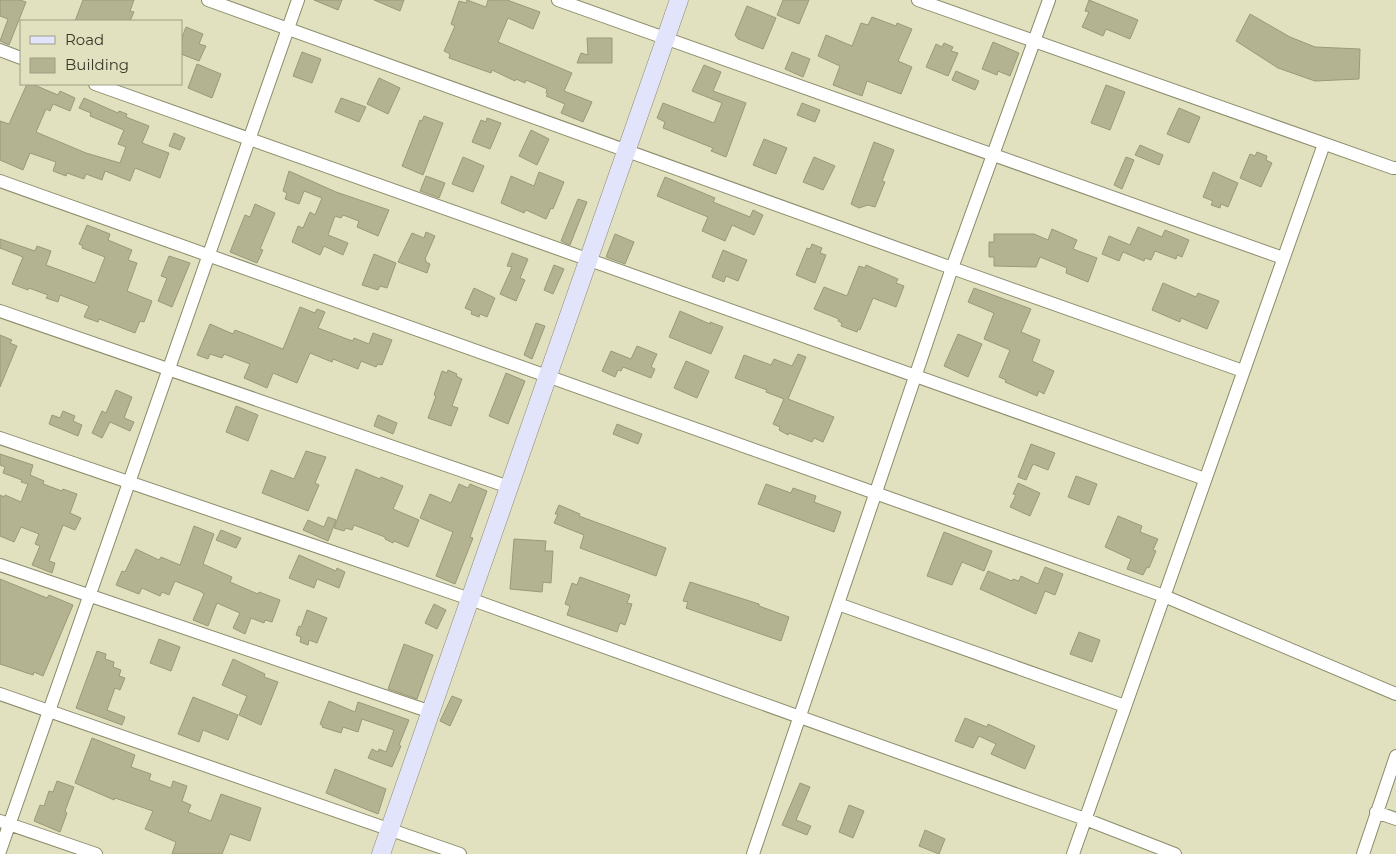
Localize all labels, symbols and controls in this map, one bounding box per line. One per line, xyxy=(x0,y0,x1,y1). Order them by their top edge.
legend xyxy=(20,20,182,85)
text: Road xyxy=(65,30,104,49)
text: Building xyxy=(65,55,129,74)

